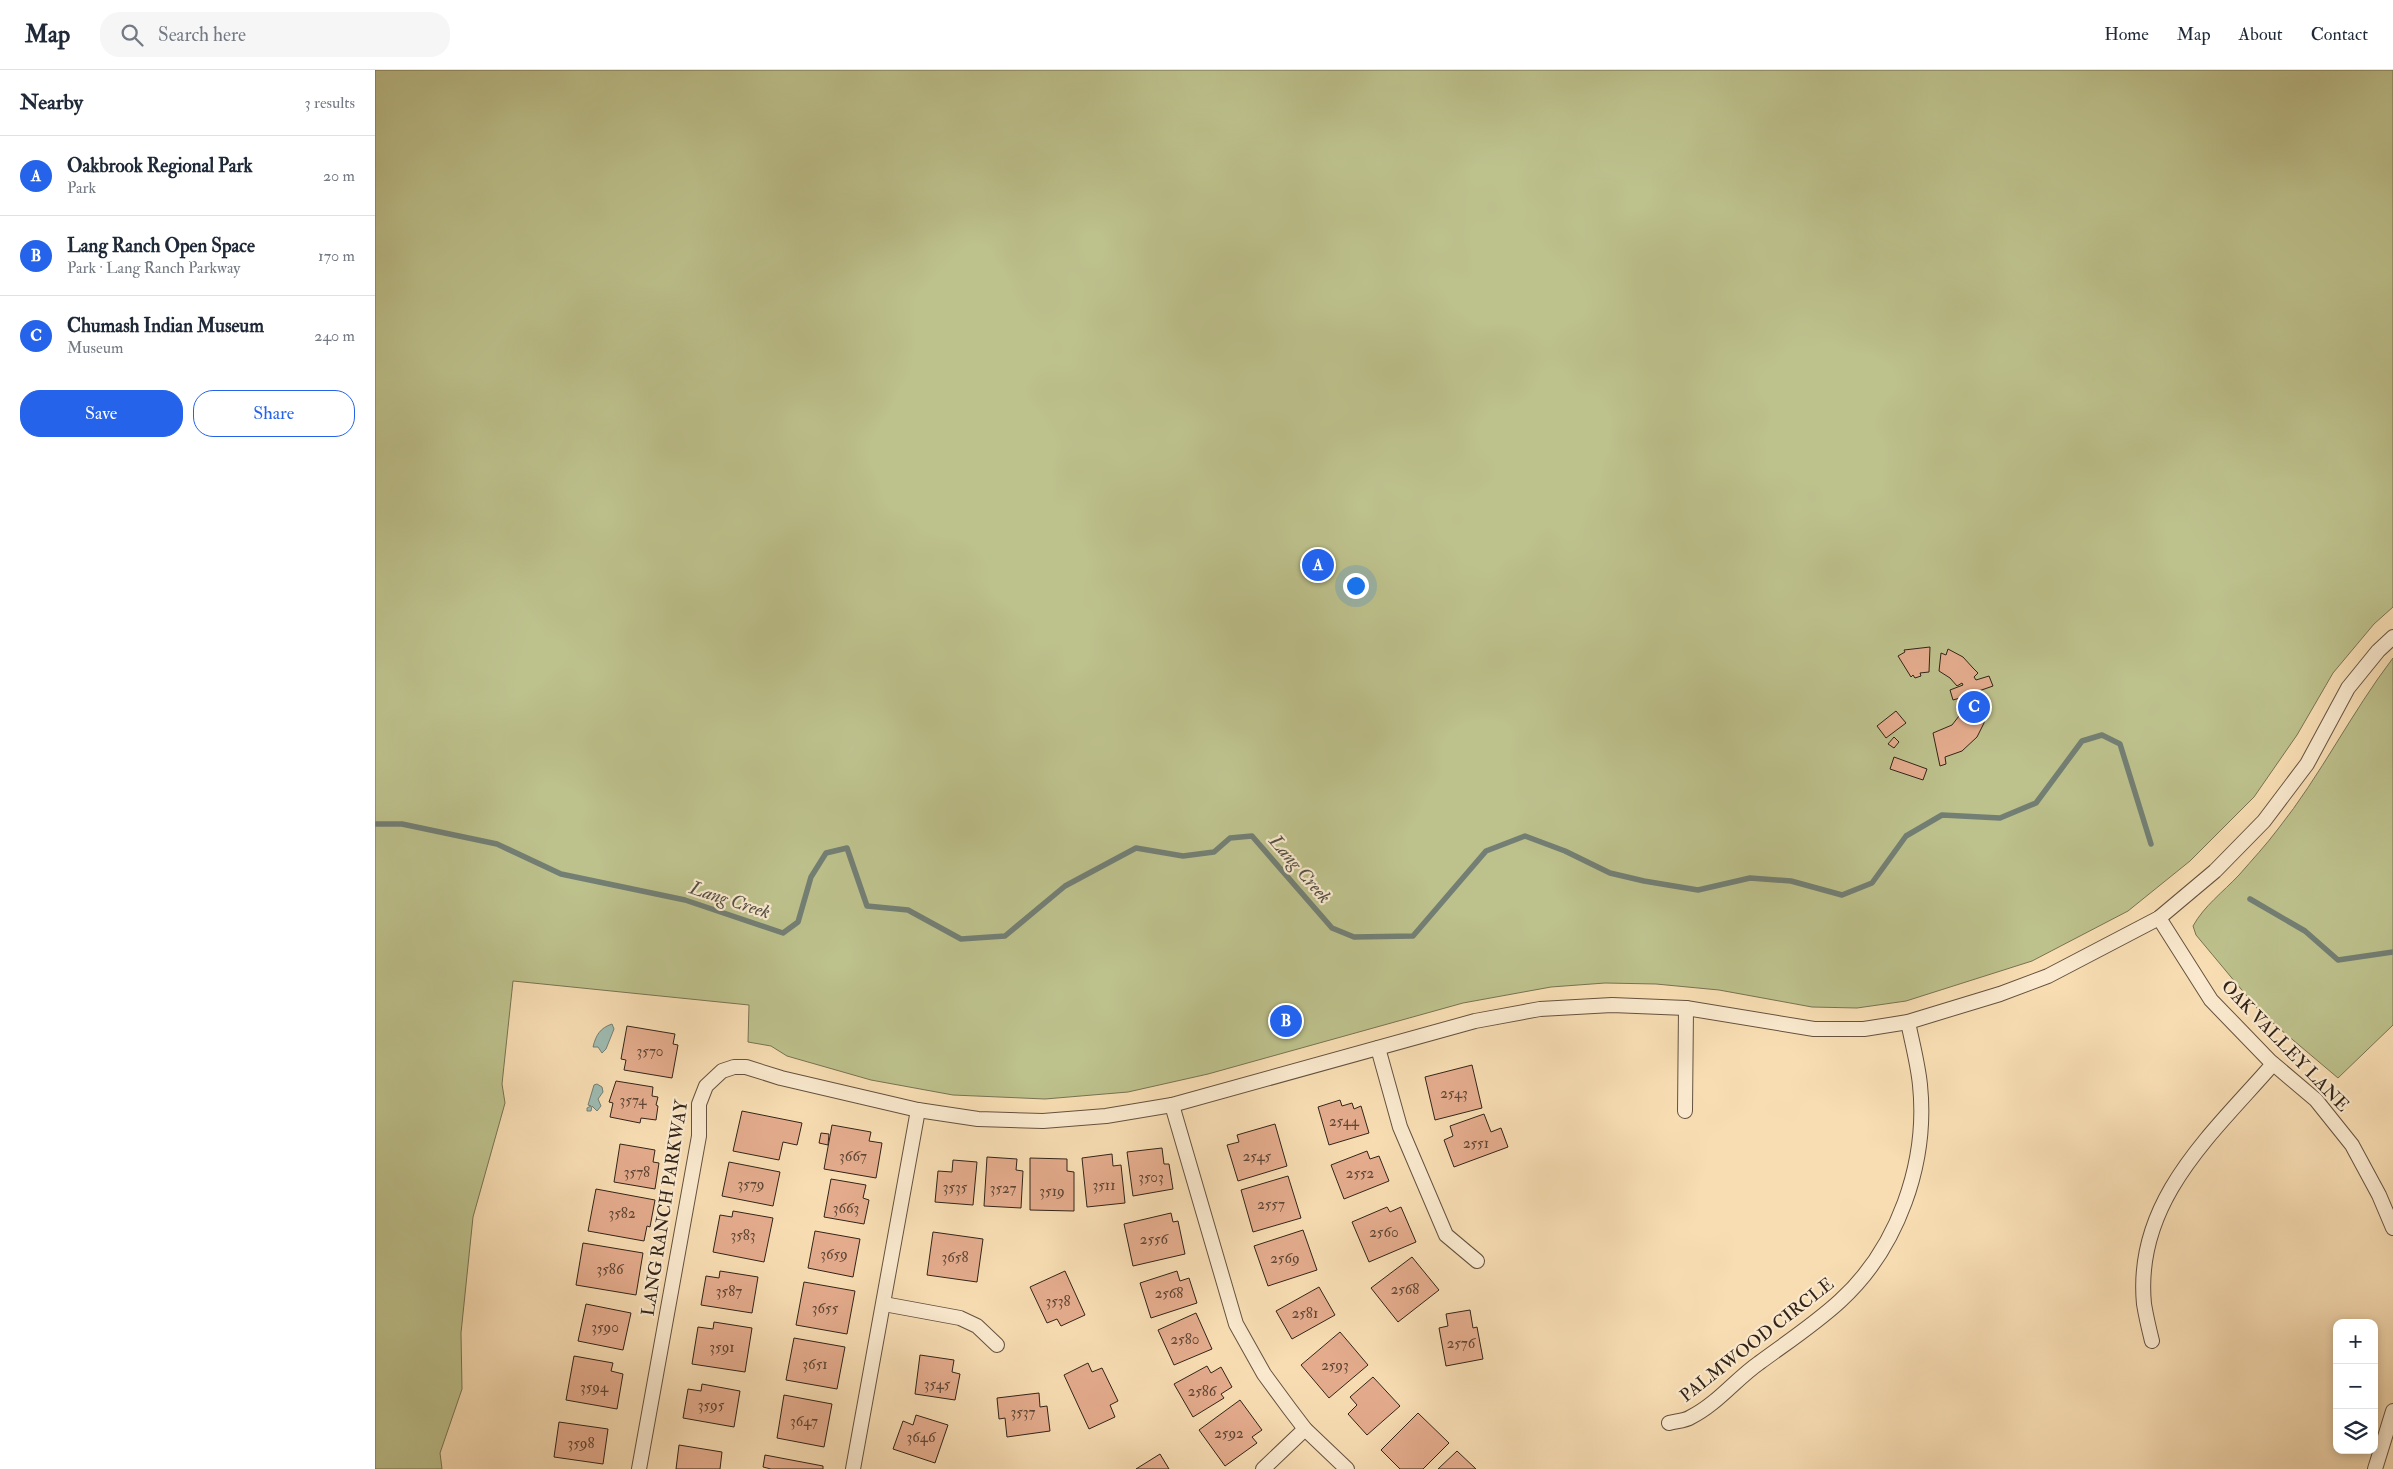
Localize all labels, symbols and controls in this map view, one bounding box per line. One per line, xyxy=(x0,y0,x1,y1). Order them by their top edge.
search box xyxy=(100,12,450,57)
text: Map xyxy=(25,19,70,50)
icon: search xyxy=(118,21,146,49)
text: Search here xyxy=(158,23,246,47)
text: Home xyxy=(2104,23,2149,46)
text: Map xyxy=(2177,23,2211,46)
text: About xyxy=(2239,23,2283,46)
text: Contact xyxy=(2311,23,2368,46)
text: Nearby xyxy=(20,89,83,116)
text: 3 results xyxy=(304,93,355,113)
text: Oakbrook Regional Park xyxy=(67,154,253,178)
text: A xyxy=(31,166,41,186)
text: 20 m xyxy=(323,166,355,186)
text: Park xyxy=(67,178,96,198)
text: Lang Ranch Open Space xyxy=(67,234,255,258)
text: B xyxy=(31,246,41,266)
text: 170 m xyxy=(318,246,355,266)
text: Park · Lang Ranch Parkway xyxy=(67,258,240,278)
text: Chumash Indian Museum xyxy=(67,314,264,338)
text: C xyxy=(30,326,42,346)
text: 240 m xyxy=(314,326,355,346)
text: Museum xyxy=(67,338,123,358)
button: Save xyxy=(20,390,183,437)
button: Share xyxy=(193,390,355,437)
pin: A xyxy=(1302,546,1334,584)
your location xyxy=(1343,573,1369,599)
pin: C xyxy=(1958,688,1990,726)
water label: Lang Creek xyxy=(1263,829,1336,908)
water label: Lang Creek xyxy=(686,875,773,924)
street label: OAK VALLEY LANE xyxy=(2216,975,2354,1117)
pin: B xyxy=(1270,1002,1302,1040)
house number: 3570 xyxy=(637,1042,663,1061)
house number: 2543 xyxy=(1440,1084,1468,1103)
house number: 3574 xyxy=(620,1091,647,1110)
street label: LANG RANCH PARKWAY xyxy=(637,1098,694,1318)
house number: 2544 xyxy=(1329,1112,1360,1131)
house number: 2551 xyxy=(1463,1134,1489,1153)
house number: 3667 xyxy=(839,1147,867,1166)
house number: 2545 xyxy=(1243,1147,1272,1166)
house number: 3578 xyxy=(624,1163,650,1182)
house number: 2552 xyxy=(1346,1164,1375,1183)
house number: 3503 xyxy=(1138,1168,1164,1187)
house number: 3579 xyxy=(738,1175,764,1194)
house number: 3511 xyxy=(1092,1176,1116,1195)
house number: 3535 xyxy=(943,1178,968,1197)
house number: 3527 xyxy=(990,1179,1016,1198)
house number: 3519 xyxy=(1039,1182,1065,1201)
house number: 2557 xyxy=(1257,1195,1285,1214)
house number: 3663 xyxy=(833,1199,859,1218)
house number: 3582 xyxy=(609,1204,636,1223)
house number: 2560 xyxy=(1369,1223,1399,1242)
house number: 3583 xyxy=(730,1226,756,1245)
house number: 2556 xyxy=(1140,1230,1170,1249)
house number: 3659 xyxy=(820,1245,848,1264)
house number: 3658 xyxy=(942,1248,968,1267)
house number: 2569 xyxy=(1270,1249,1300,1268)
house number: 3586 xyxy=(597,1260,625,1279)
street label: PALMWOOD CIRCLE xyxy=(1675,1273,1839,1407)
house number: 2568 xyxy=(1391,1280,1419,1299)
house number: 3587 xyxy=(716,1282,742,1301)
house number: 2568 xyxy=(1155,1284,1183,1303)
house number: 3538 xyxy=(1045,1292,1071,1311)
house number: 3655 xyxy=(812,1299,839,1318)
house number: 2581 xyxy=(1292,1304,1318,1323)
house number: 3590 xyxy=(591,1318,619,1337)
map controls xyxy=(2333,1319,2378,1454)
button: + xyxy=(2333,1319,2378,1364)
house number: 2580 xyxy=(1171,1330,1199,1349)
house number: 2576 xyxy=(1447,1334,1477,1353)
house number: 3591 xyxy=(709,1338,735,1357)
house number: 3651 xyxy=(802,1355,828,1374)
house number: 2593 xyxy=(1321,1356,1349,1375)
button: − xyxy=(2333,1364,2378,1409)
house number: 3545 xyxy=(924,1375,951,1394)
house number: 3594 xyxy=(580,1378,609,1397)
house number: 2586 xyxy=(1188,1382,1218,1401)
house number: 3595 xyxy=(698,1396,725,1415)
house number: 3537 xyxy=(1011,1403,1036,1422)
button: layers xyxy=(2333,1409,2378,1454)
house number: 3647 xyxy=(790,1412,818,1431)
house number: 2592 xyxy=(1214,1424,1244,1443)
house number: 3646 xyxy=(907,1428,937,1447)
house number: 3598 xyxy=(567,1434,595,1453)

